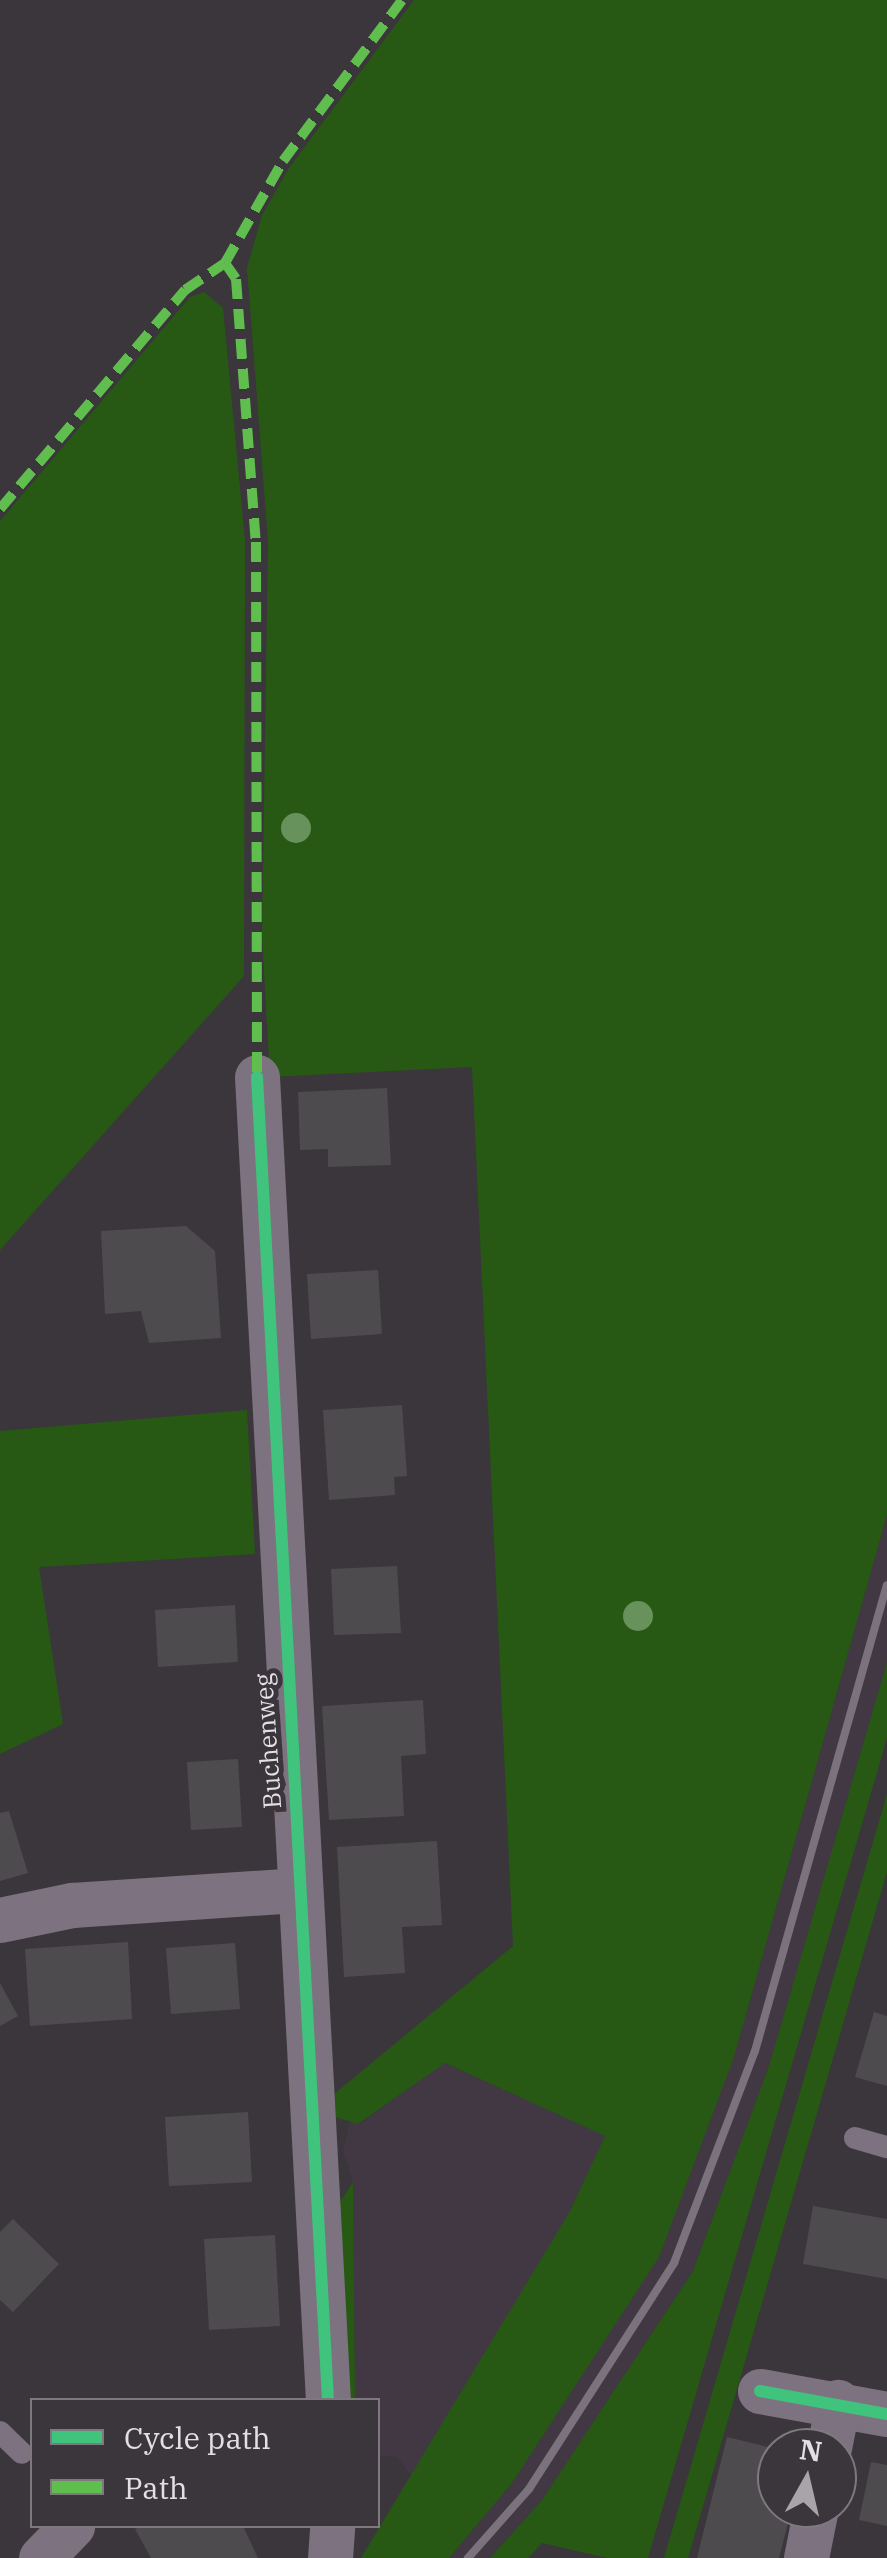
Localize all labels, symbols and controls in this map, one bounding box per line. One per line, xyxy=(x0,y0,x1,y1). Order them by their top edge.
street label: Buchenweg xyxy=(248,1672,288,1810)
legend xyxy=(30,2398,380,2528)
text: Cycle path xyxy=(124,2418,271,2457)
north arrow xyxy=(757,2428,857,2528)
text: N xyxy=(797,2430,825,2470)
text: Path xyxy=(124,2468,188,2507)

